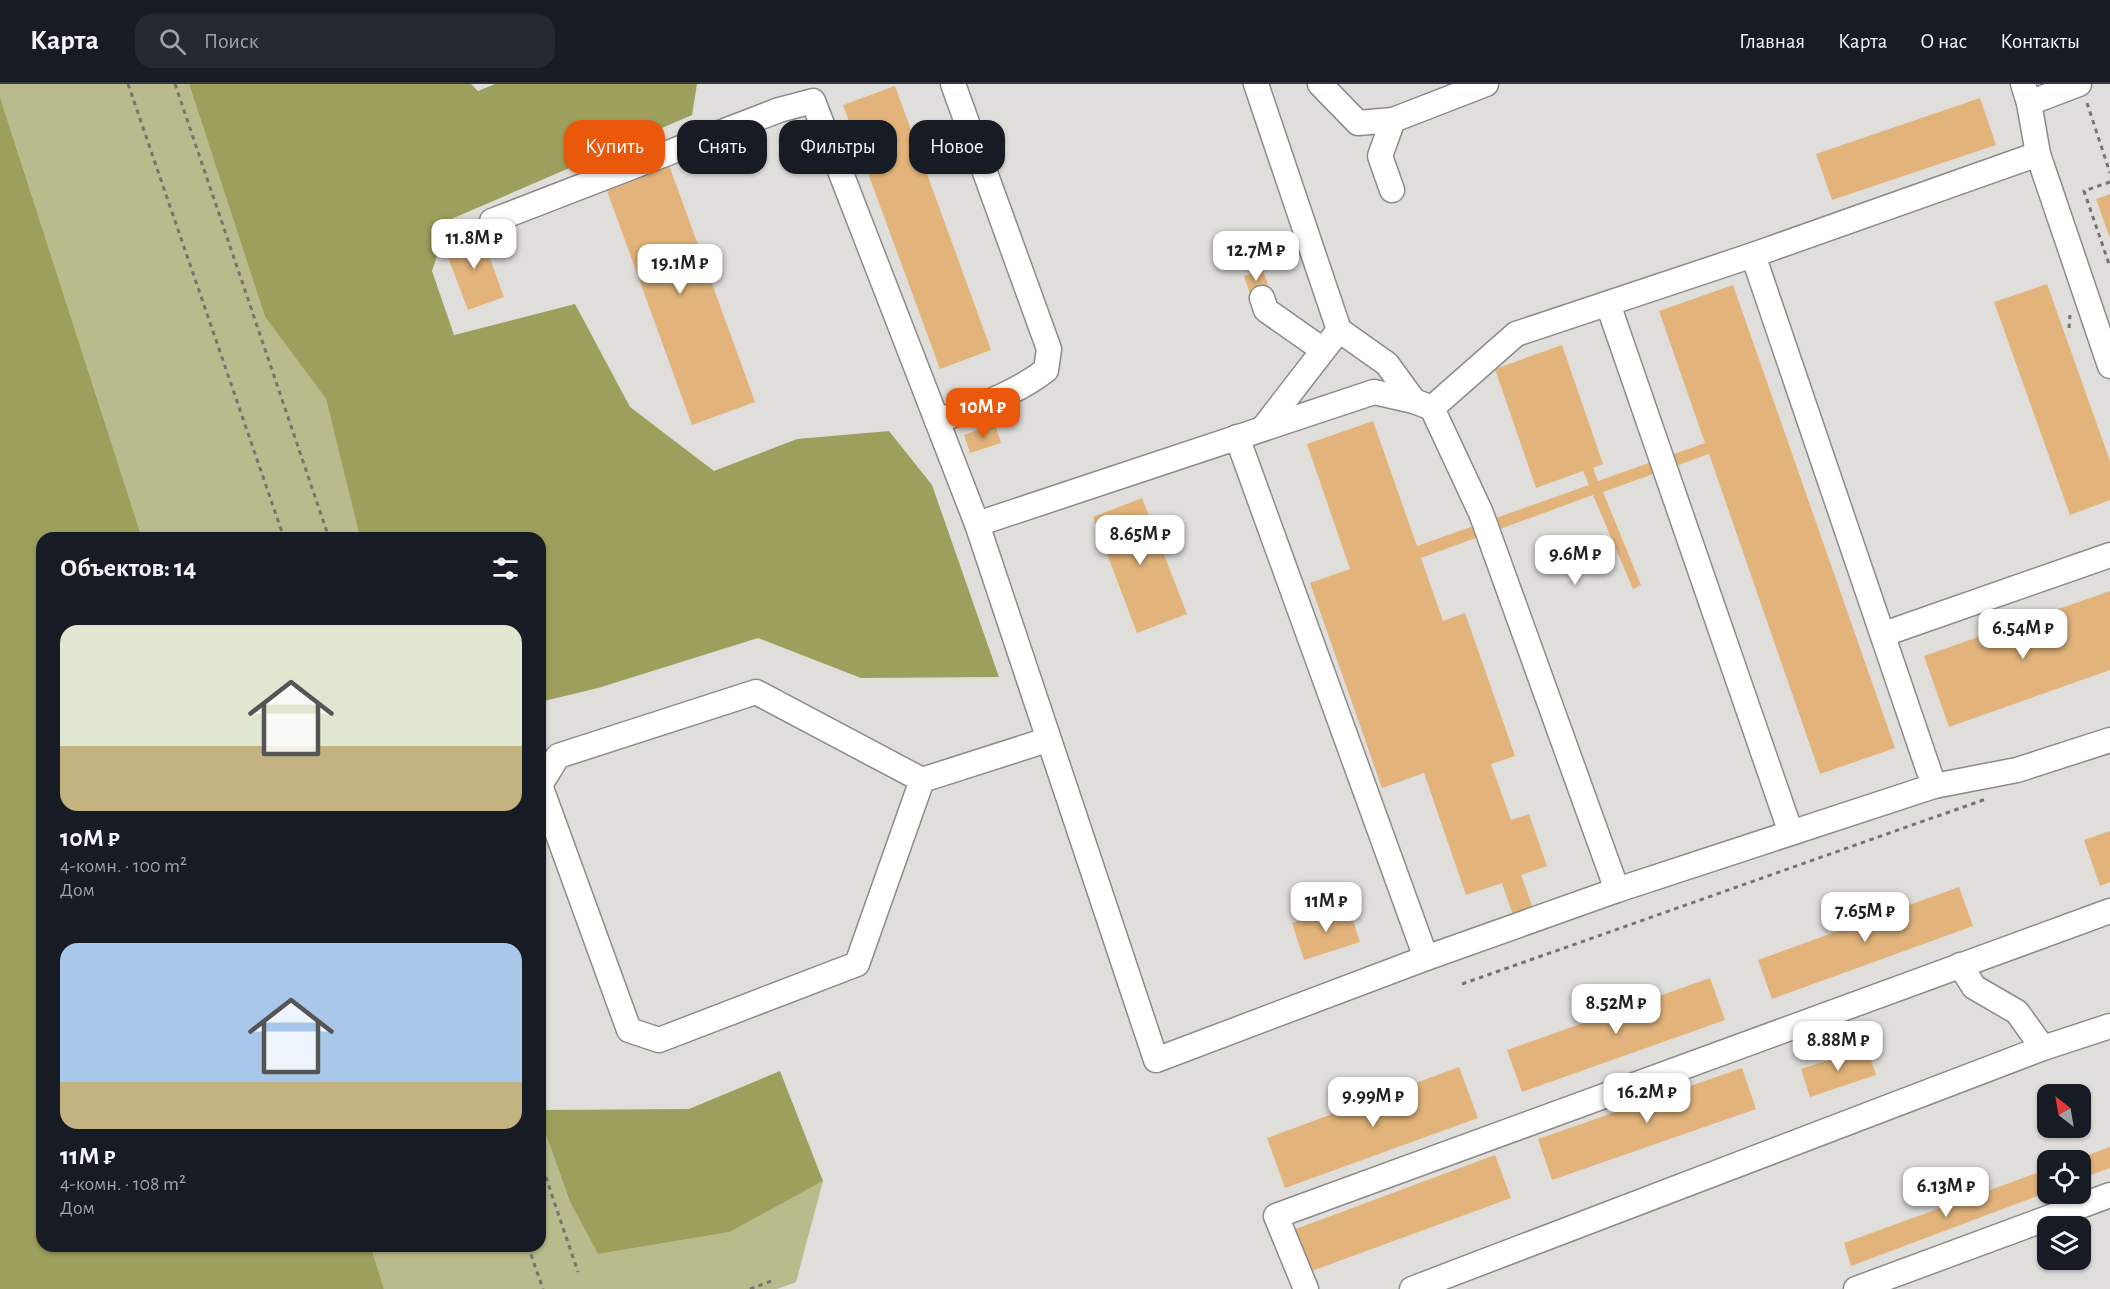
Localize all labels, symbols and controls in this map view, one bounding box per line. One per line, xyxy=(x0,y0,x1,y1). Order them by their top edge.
search box xyxy=(135,14,555,68)
icon: search xyxy=(156,25,189,58)
text: Карта xyxy=(30,27,99,55)
text: Поиск xyxy=(204,30,259,52)
text: Главная xyxy=(1739,31,1805,52)
text: Карта xyxy=(1838,31,1887,52)
text: О нас xyxy=(1920,31,1967,52)
text: Контакты xyxy=(2000,31,2080,52)
chip: Купить xyxy=(564,120,665,174)
chip: Снять xyxy=(677,120,767,174)
chip: Фильтры xyxy=(779,120,897,174)
chip: Новое xyxy=(909,120,1005,174)
pin: 11.8M ₽ xyxy=(419,219,529,270)
text: 11.8M ₽ xyxy=(445,228,503,248)
pin: 12.7M ₽ xyxy=(1201,231,1311,282)
text: 12.7M ₽ xyxy=(1227,240,1285,260)
pin: 19.1M ₽ xyxy=(625,244,735,295)
text: 19.1M ₽ xyxy=(652,253,708,273)
pin: 10M ₽ xyxy=(941,388,1025,439)
text: 10M ₽ xyxy=(960,397,1006,417)
pin: 8.65M ₽ xyxy=(1085,515,1195,566)
text: 8.65M ₽ xyxy=(1109,524,1171,544)
pin: 9.6M ₽ xyxy=(1526,535,1624,586)
text: 9.6M ₽ xyxy=(1549,544,1601,564)
icon: filters xyxy=(489,552,522,585)
text: Объектов: 14 xyxy=(60,555,196,581)
pin: 6.54M ₽ xyxy=(1968,609,2078,660)
text: 6.54M ₽ xyxy=(1992,618,2054,638)
icon: home xyxy=(237,664,345,772)
text: 10M ₽ xyxy=(60,825,120,851)
text: 4-комн. · 100 m² xyxy=(60,856,187,876)
text: Дом xyxy=(60,880,95,900)
pin: 11M ₽ xyxy=(1284,882,1368,933)
text: 11M ₽ xyxy=(1305,891,1347,911)
pin: 7.65M ₽ xyxy=(1810,892,1920,943)
text: 7.65M ₽ xyxy=(1835,901,1895,921)
icon: home xyxy=(237,982,345,1090)
pin: 8.52M ₽ xyxy=(1561,984,1671,1035)
text: 8.52M ₽ xyxy=(1586,993,1646,1013)
pin: 8.88M ₽ xyxy=(1783,1021,1893,1072)
text: 8.88M ₽ xyxy=(1807,1030,1869,1050)
pin: 16.2M ₽ xyxy=(1592,1073,1702,1124)
pin: 9.99M ₽ xyxy=(1318,1077,1428,1128)
text: 16.2M ₽ xyxy=(1617,1082,1677,1102)
north arrow xyxy=(2037,1084,2091,1138)
map controls xyxy=(2037,1084,2091,1270)
text: 9.99M ₽ xyxy=(1342,1086,1404,1106)
text: 11M ₽ xyxy=(60,1143,116,1169)
button: locate xyxy=(2037,1150,2091,1204)
pin: 6.13M ₽ xyxy=(1891,1167,2001,1218)
text: 4-комн. · 108 m² xyxy=(60,1174,186,1194)
text: 6.13M ₽ xyxy=(1917,1176,1975,1196)
text: Дом xyxy=(60,1198,95,1218)
button: layers xyxy=(2037,1216,2091,1270)

